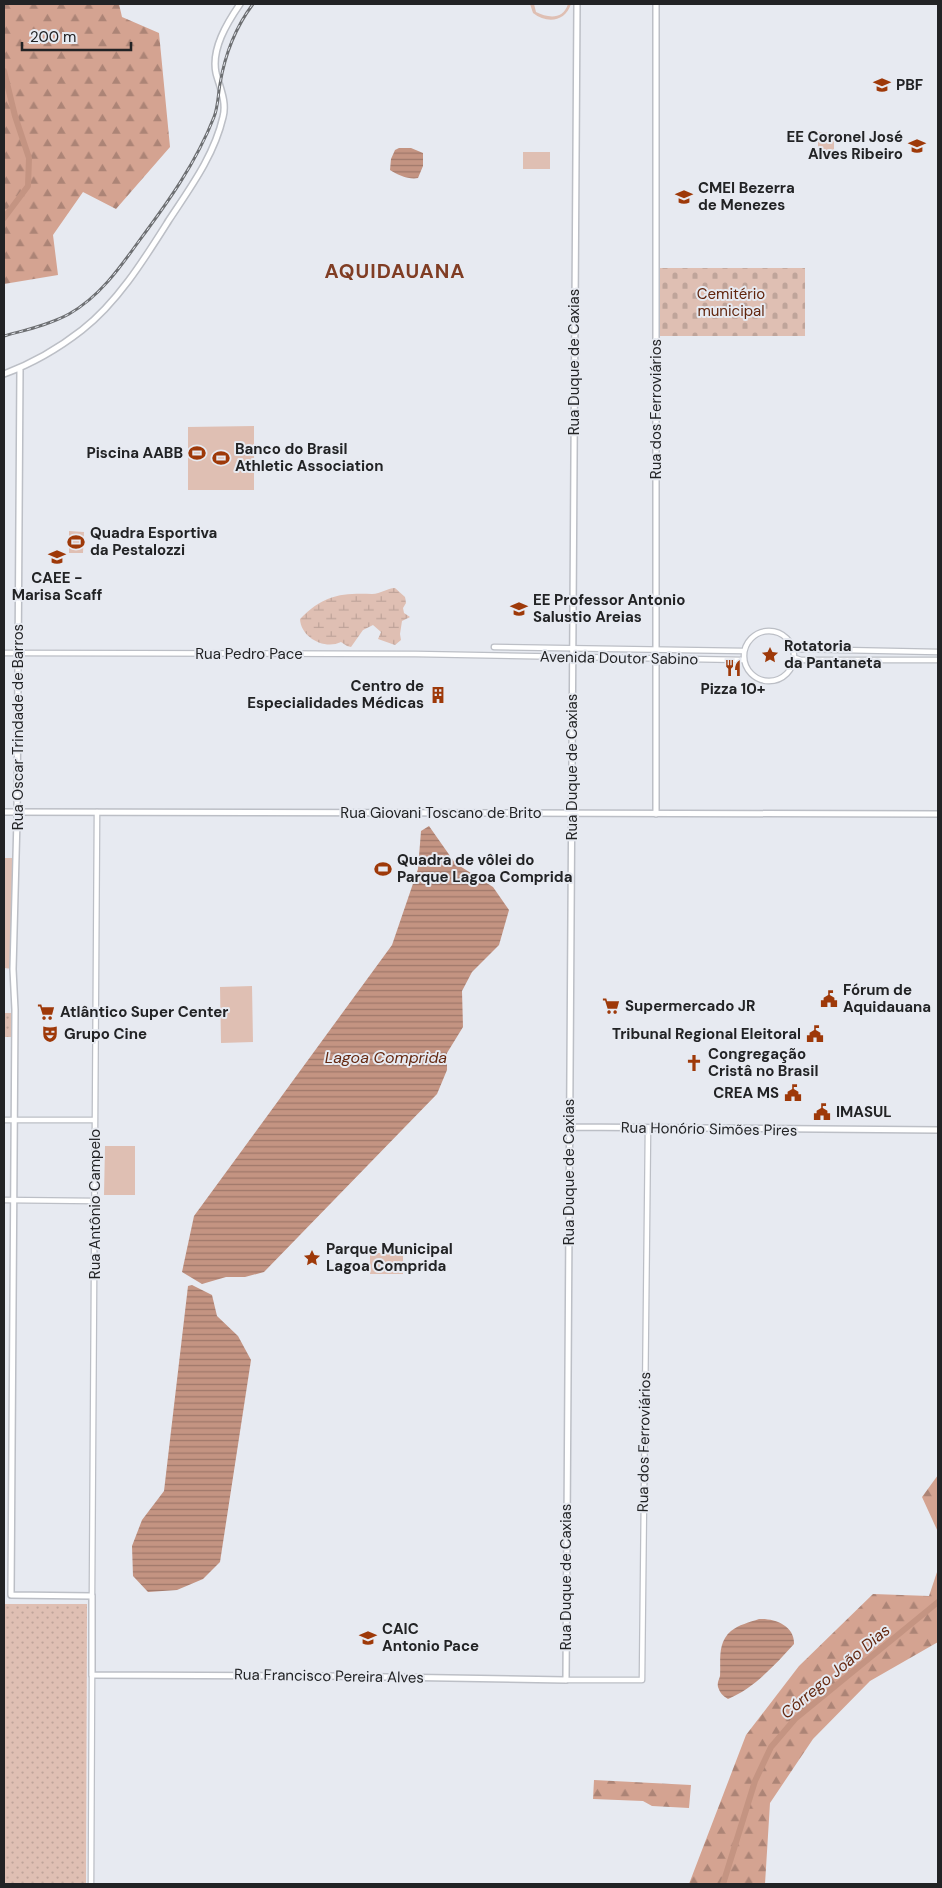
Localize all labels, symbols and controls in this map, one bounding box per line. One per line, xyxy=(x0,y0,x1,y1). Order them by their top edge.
scale bar xyxy=(22,20,131,52)
text: 200 m xyxy=(30,27,76,47)
school or university icon: PBF xyxy=(872,75,892,95)
place label: PBF xyxy=(896,75,923,95)
place label: EE Coronel José Alves Ribeiro xyxy=(787,127,903,164)
school or university icon: EE Coronel José Alves Ribeiro xyxy=(907,136,927,156)
place label: CMEI Bezerra de Menezes xyxy=(698,178,795,215)
school or university icon: CMEI Bezerra de Menezes xyxy=(674,187,694,207)
district label: AQUIDAUANA xyxy=(324,258,466,284)
park label: Cemitério municipal xyxy=(697,284,765,321)
street label: Rua Duque de Caxias xyxy=(564,289,584,435)
street label: Rua dos Ferroviários xyxy=(646,339,666,479)
place label: Banco do Brasil Athletic Association xyxy=(235,439,384,476)
place label: Piscina AABB xyxy=(87,443,183,463)
sports icon: Piscina AABB xyxy=(187,443,207,463)
sports icon: Banco do Brasil Athletic Association xyxy=(211,448,231,468)
place label: Quadra Esportiva da Pestalozzi xyxy=(90,523,217,560)
sports icon: Quadra Esportiva da Pestalozzi xyxy=(66,532,86,552)
school or university icon: CAEE - Marisa Scaff xyxy=(47,547,67,567)
place label: CAEE - Marisa Scaff xyxy=(12,568,102,605)
place label: EE Professor Antonio Salustio Areias xyxy=(533,590,685,627)
school or university icon: EE Professor Antonio Salustio Areias xyxy=(509,599,529,619)
street label: Rua Oscar Trindade de Barros xyxy=(8,624,28,830)
place label: Rotatoria da Pantaneta xyxy=(784,636,882,673)
street label: Rua Pedro Pace xyxy=(195,644,303,664)
place icon: Rotatoria da Pantaneta xyxy=(760,645,780,665)
street label: Avenida Doutor Sabino xyxy=(540,647,698,669)
restaurant icon: Pizza 10+ xyxy=(723,658,743,678)
place label: Centro de Especialidades Médicas xyxy=(247,676,424,713)
place label: Pizza 10+ xyxy=(700,679,766,699)
building icon: Centro de Especialidades Médicas xyxy=(428,685,448,705)
street label: Rua Duque de Caxias xyxy=(562,694,582,840)
street label: Rua Giovani Toscano de Brito xyxy=(340,803,542,823)
place label: Quadra de vôlei do Parque Lagoa Comprida xyxy=(397,850,572,887)
sports icon: Quadra de vôlei do Parque Lagoa Comprida xyxy=(373,859,393,879)
place label: Fórum de Aquidauana xyxy=(843,980,931,1017)
public building icon: Fórum de Aquidauana xyxy=(819,989,839,1009)
supermarket icon: Supermercado JR xyxy=(601,996,621,1016)
place label: Supermercado JR xyxy=(625,996,755,1016)
supermarket icon: Atlântico Super Center xyxy=(36,1002,56,1022)
place label: Atlântico Super Center xyxy=(60,1002,228,1022)
theatre icon: Grupo Cine xyxy=(40,1024,60,1044)
place label: Grupo Cine xyxy=(64,1024,147,1044)
place label: Tribunal Regional Eleitoral xyxy=(612,1024,801,1044)
public building icon: Tribunal Regional Eleitoral xyxy=(805,1024,825,1044)
place label: Congregação Cristâ no Brasil xyxy=(708,1044,818,1081)
water label: Lagoa Comprida xyxy=(325,1047,447,1068)
church icon: Congregação Cristâ no Brasil xyxy=(684,1053,704,1073)
place label: CREA MS xyxy=(713,1083,779,1103)
public building icon: CREA MS xyxy=(783,1083,803,1103)
street label: Rua Duque de Caxias xyxy=(559,1099,579,1245)
public building icon: IMASUL xyxy=(812,1102,832,1122)
place label: IMASUL xyxy=(836,1102,892,1122)
street label: Rua Honório Simões Pires xyxy=(621,1117,797,1141)
street label: Rua Antônio Campelo xyxy=(85,1129,105,1279)
place label: Parque Municipal Lagoa Comprida xyxy=(326,1239,453,1276)
place icon: Parque Municipal Lagoa Comprida xyxy=(302,1248,322,1268)
street label: Rua dos Ferroviários xyxy=(633,1372,655,1512)
street label: Rua Duque de Caxias xyxy=(556,1504,576,1650)
place label: CAIC Antonio Pace xyxy=(382,1619,479,1656)
water label: Córrego João Dias xyxy=(776,1619,894,1723)
school or university icon: CAIC Antonio Pace xyxy=(358,1628,378,1648)
street label: Rua Francisco Pereira Alves xyxy=(234,1664,424,1688)

